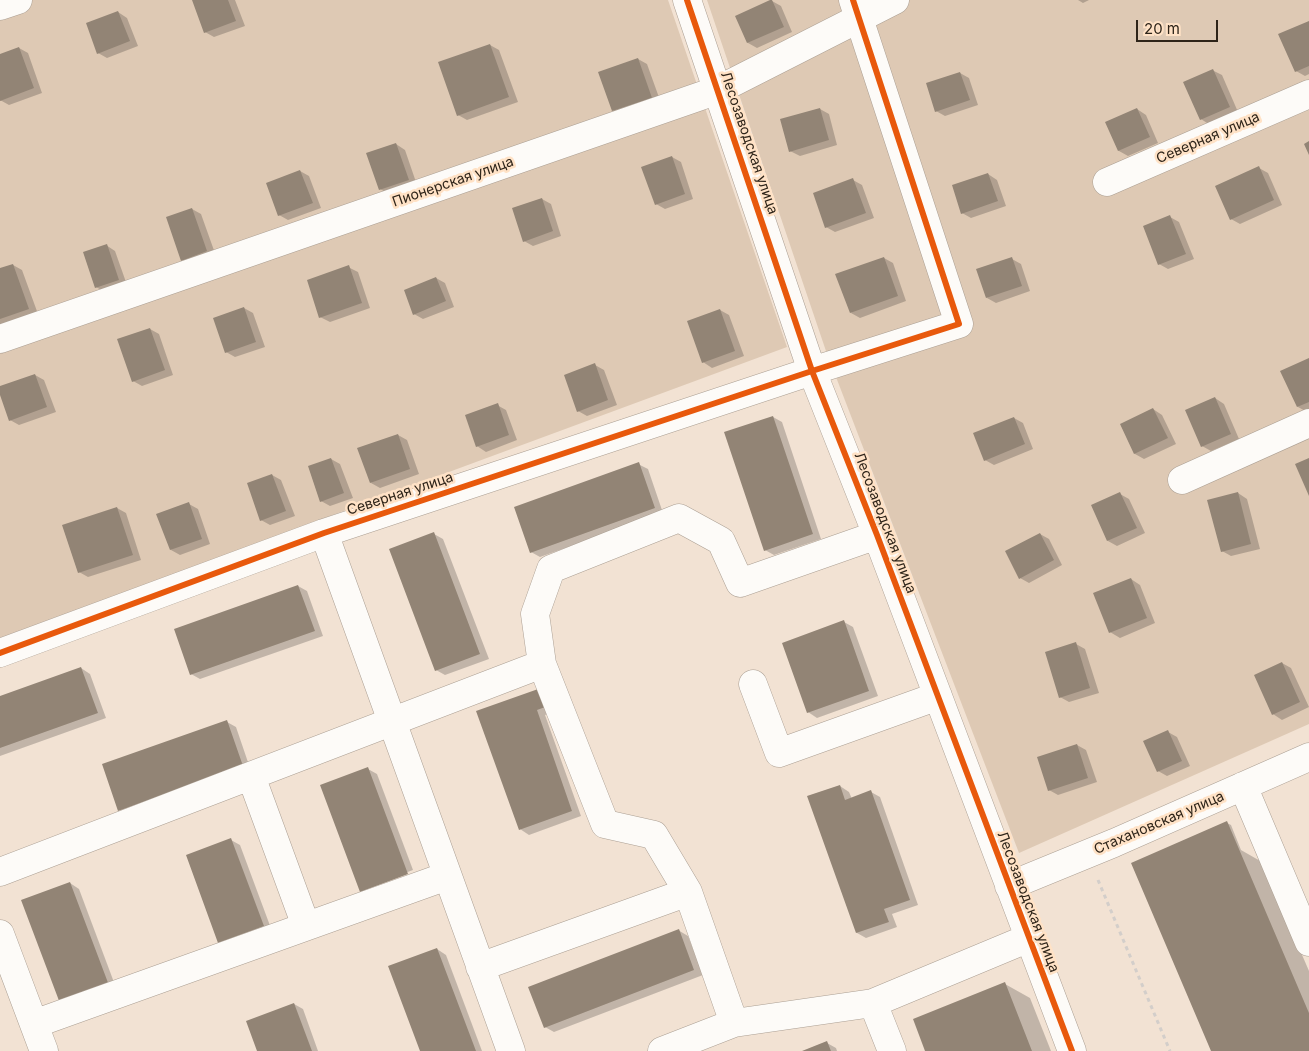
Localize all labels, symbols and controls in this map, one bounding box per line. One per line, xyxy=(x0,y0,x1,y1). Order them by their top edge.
scale bar xyxy=(1139,10,1222,42)
text: 20 m xyxy=(1144,19,1180,38)
street label: Лесозаводская улица xyxy=(717,69,781,217)
street label: Северная улица xyxy=(1154,109,1262,167)
street label: Пионерская улица xyxy=(390,153,516,211)
street label: Лесозаводская улица xyxy=(850,450,920,596)
street label: Северная улица xyxy=(345,469,455,519)
street label: Стахановская улица xyxy=(1091,788,1227,858)
street label: Лесозаводская улица xyxy=(993,829,1063,975)

